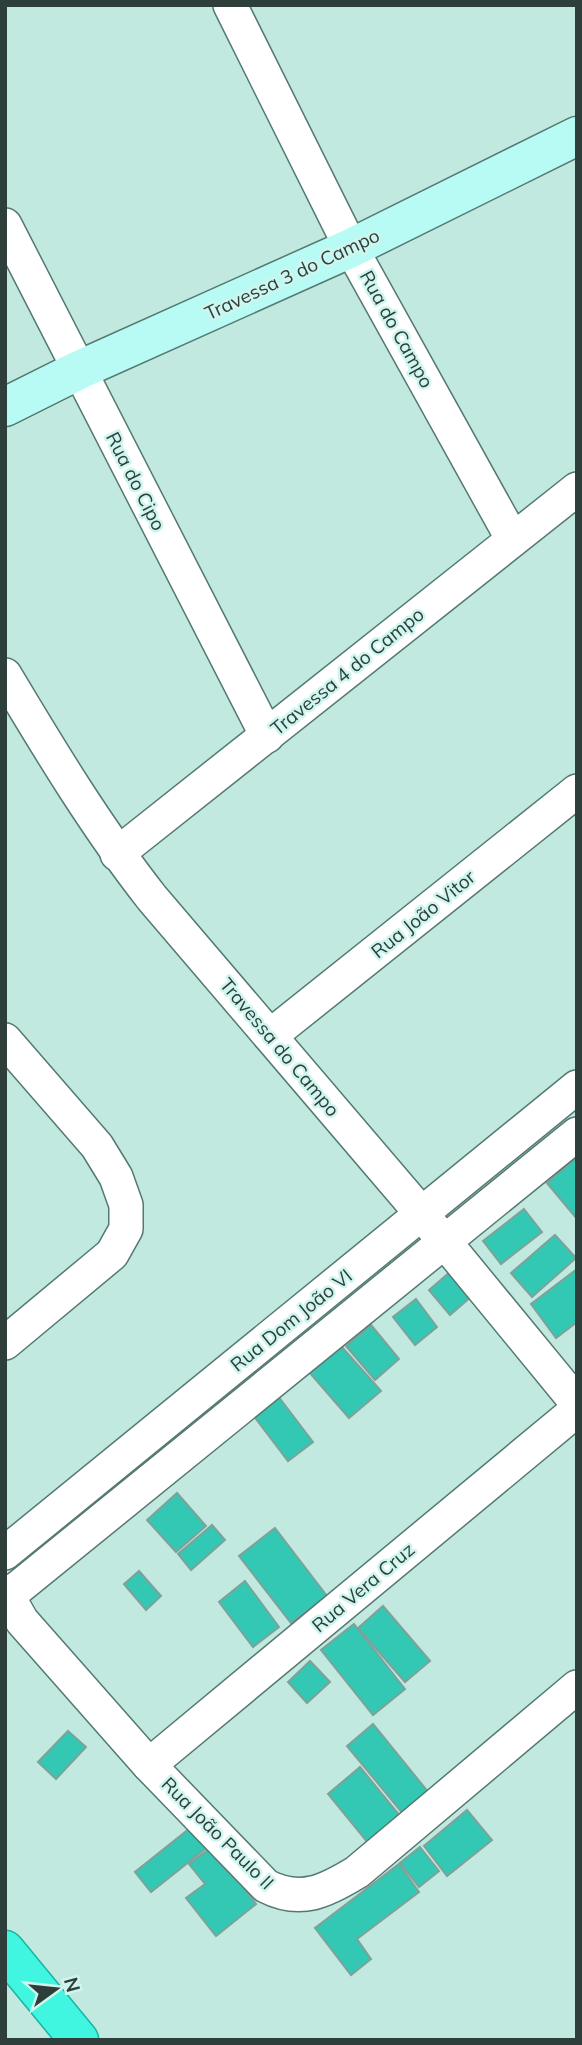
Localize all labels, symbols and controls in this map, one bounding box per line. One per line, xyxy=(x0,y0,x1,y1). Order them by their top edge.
street label: Travessa 3 do Campo xyxy=(201,223,383,325)
street label: Rua do Campo xyxy=(355,266,439,392)
street label: Rua do Cipo xyxy=(101,428,171,534)
street label: Travessa 4 do Campo xyxy=(266,602,428,740)
street label: Rua João Vitor xyxy=(366,865,480,963)
street label: Travessa do Campo xyxy=(215,973,345,1121)
street label: Rua Dom João VI xyxy=(225,1264,357,1376)
street label: Rua Vera Cruz xyxy=(307,1537,419,1637)
street label: Rua João Paulo II xyxy=(157,1772,279,1894)
north arrow xyxy=(21,1954,91,2024)
text: N xyxy=(59,1975,86,1995)

